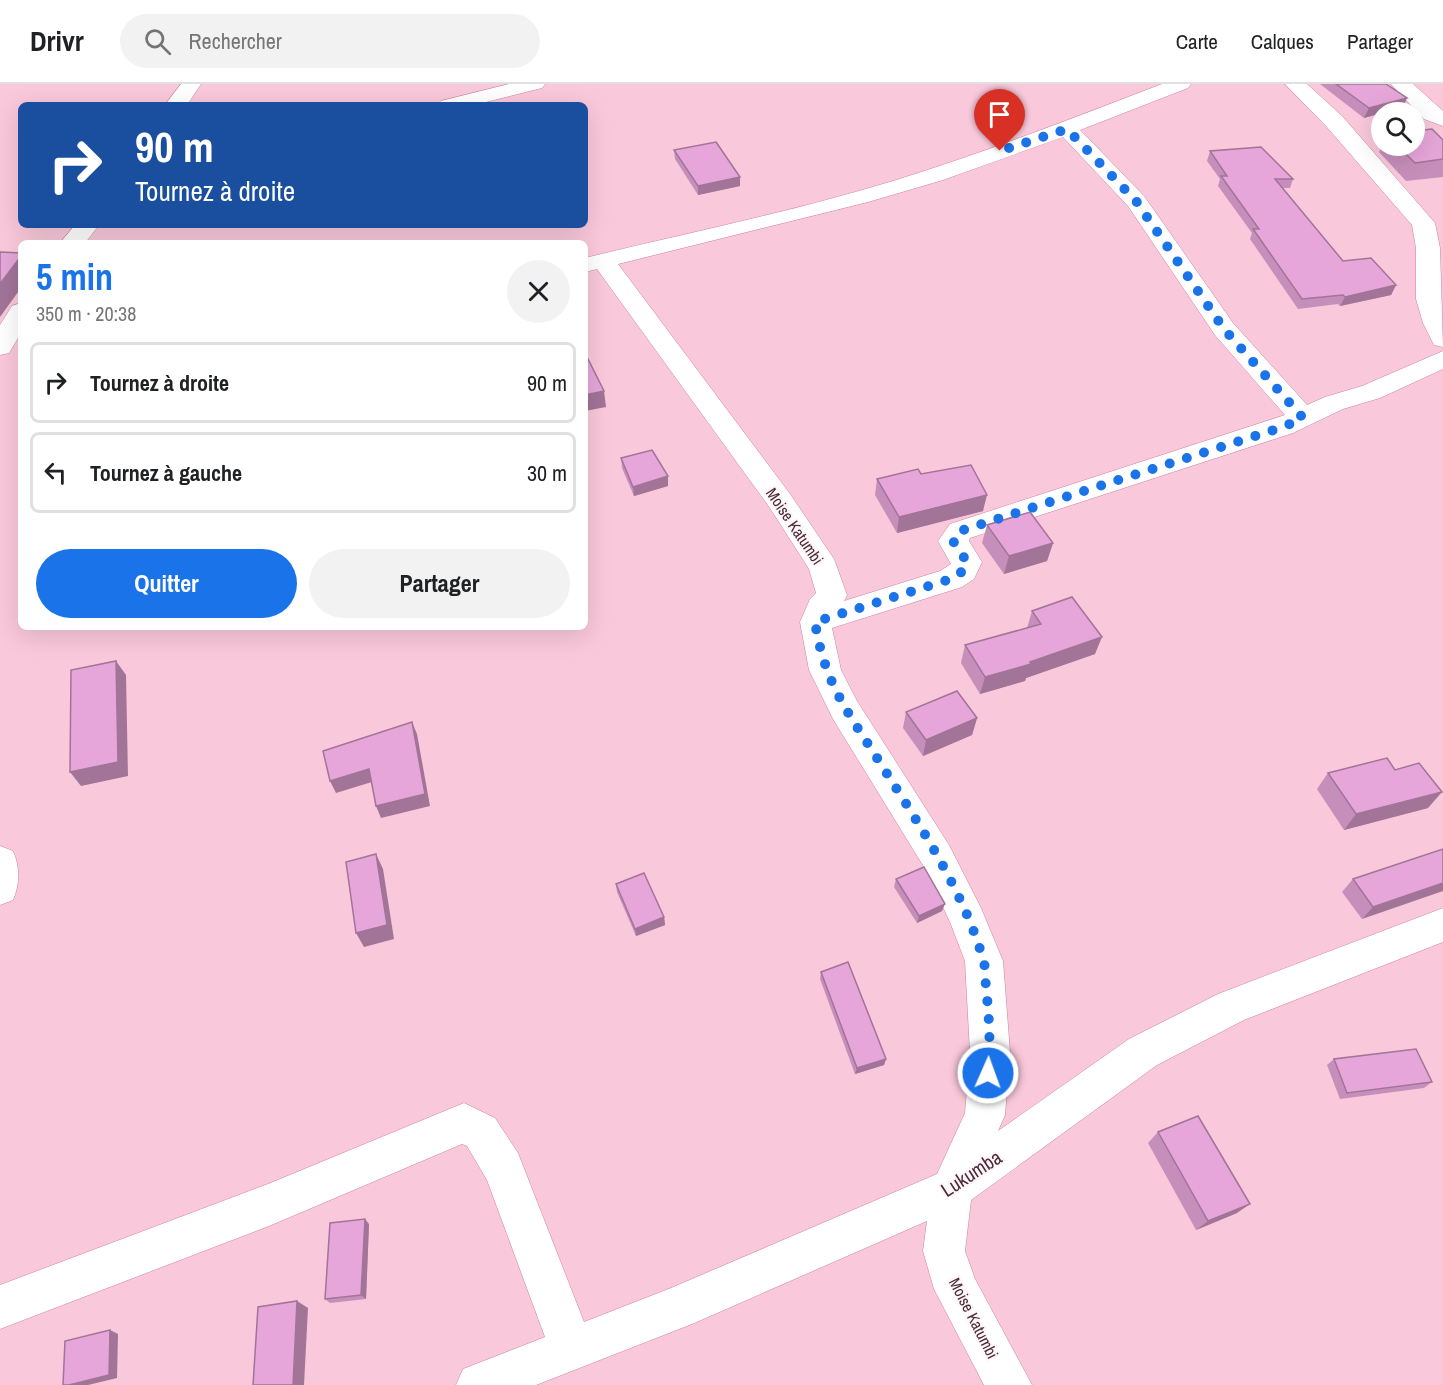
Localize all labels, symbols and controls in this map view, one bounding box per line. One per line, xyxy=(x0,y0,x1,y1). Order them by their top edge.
search box xyxy=(120,14,540,68)
text: Drivr xyxy=(30,22,84,60)
icon: search xyxy=(141,25,174,58)
text: Rechercher xyxy=(189,26,282,56)
text: Carte xyxy=(1176,27,1218,56)
text: Calques xyxy=(1251,27,1314,56)
text: Partager xyxy=(1347,27,1413,56)
pin xyxy=(974,89,1025,151)
icon: arrive xyxy=(983,98,1016,131)
map controls xyxy=(1371,102,1425,156)
button: search xyxy=(1371,102,1425,156)
text: 90 m xyxy=(135,119,214,175)
icon: right xyxy=(36,126,114,204)
text: Tournez à droite xyxy=(135,173,295,209)
text: 5 min xyxy=(36,253,113,301)
button: close xyxy=(507,260,570,323)
text: 350 m · 20:38 xyxy=(36,300,136,327)
icon: right xyxy=(39,366,72,399)
text: Tournez à droite xyxy=(90,368,229,398)
text: 90 m xyxy=(527,368,567,398)
icon: left xyxy=(39,456,72,489)
text: Tournez à gauche xyxy=(90,458,242,488)
text: 30 m xyxy=(527,458,567,488)
street label: Moise Katumbi xyxy=(761,483,829,569)
button: Quitter xyxy=(36,549,297,618)
button: Partager xyxy=(309,549,570,618)
position arrow xyxy=(956,1041,1020,1105)
street label: Lukumba xyxy=(935,1143,1007,1203)
street label: Moise Katumbi xyxy=(944,1274,1004,1362)

